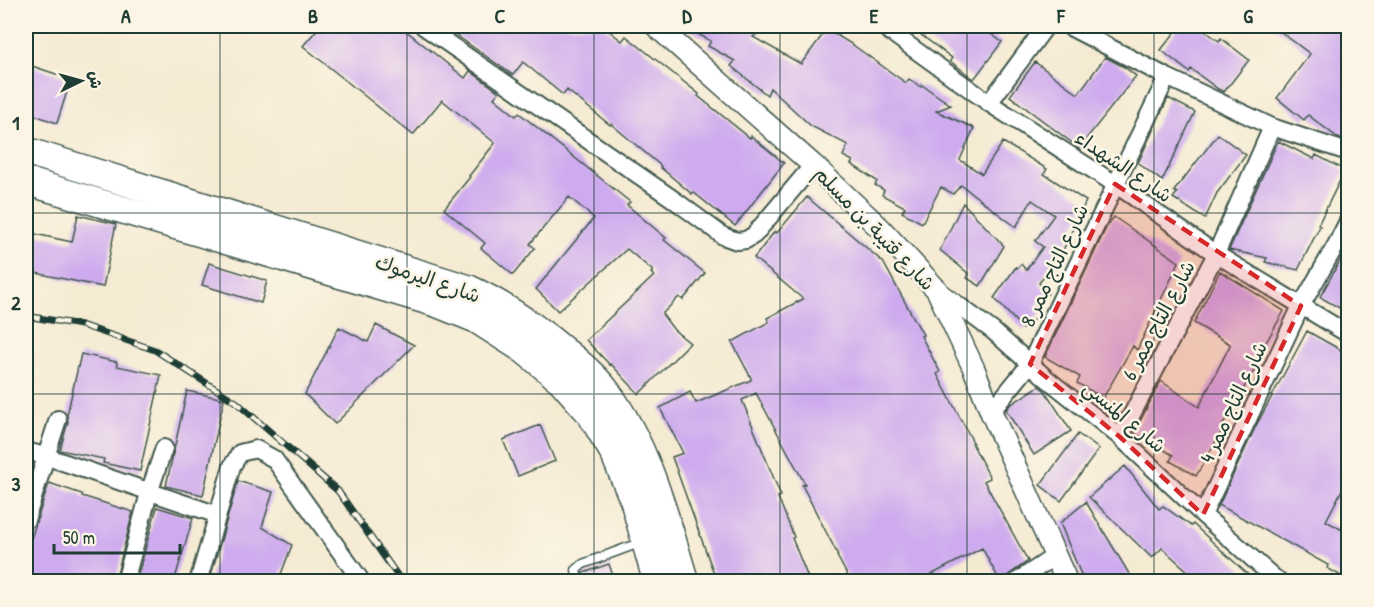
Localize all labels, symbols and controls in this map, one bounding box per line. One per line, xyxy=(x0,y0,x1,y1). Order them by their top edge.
text: A xyxy=(121,2,131,29)
text: B xyxy=(308,2,318,29)
text: C xyxy=(495,2,506,29)
text: D xyxy=(682,2,692,29)
text: E xyxy=(870,2,879,29)
text: F xyxy=(1056,2,1066,29)
text: G xyxy=(1243,2,1253,29)
north arrow xyxy=(51,51,111,111)
text: ش xyxy=(84,70,108,89)
text: 1 xyxy=(12,109,20,136)
street label: شارع الشهداء xyxy=(1069,124,1178,209)
street label: شارع قتيبة بن مسلم xyxy=(807,160,941,297)
street label: شارع التاج ممر 8 xyxy=(1014,199,1095,331)
street label: شارع اليرموك xyxy=(371,247,484,310)
street label: شارع التاج ممر 6 xyxy=(1115,256,1202,385)
text: 2 xyxy=(11,289,21,316)
street label: شارع التاج ممر 4 xyxy=(1193,337,1274,468)
street label: شارع المنسي xyxy=(1075,373,1172,462)
text: 3 xyxy=(12,470,21,497)
scale bar xyxy=(54,517,180,555)
text: 50 m xyxy=(63,525,95,550)

